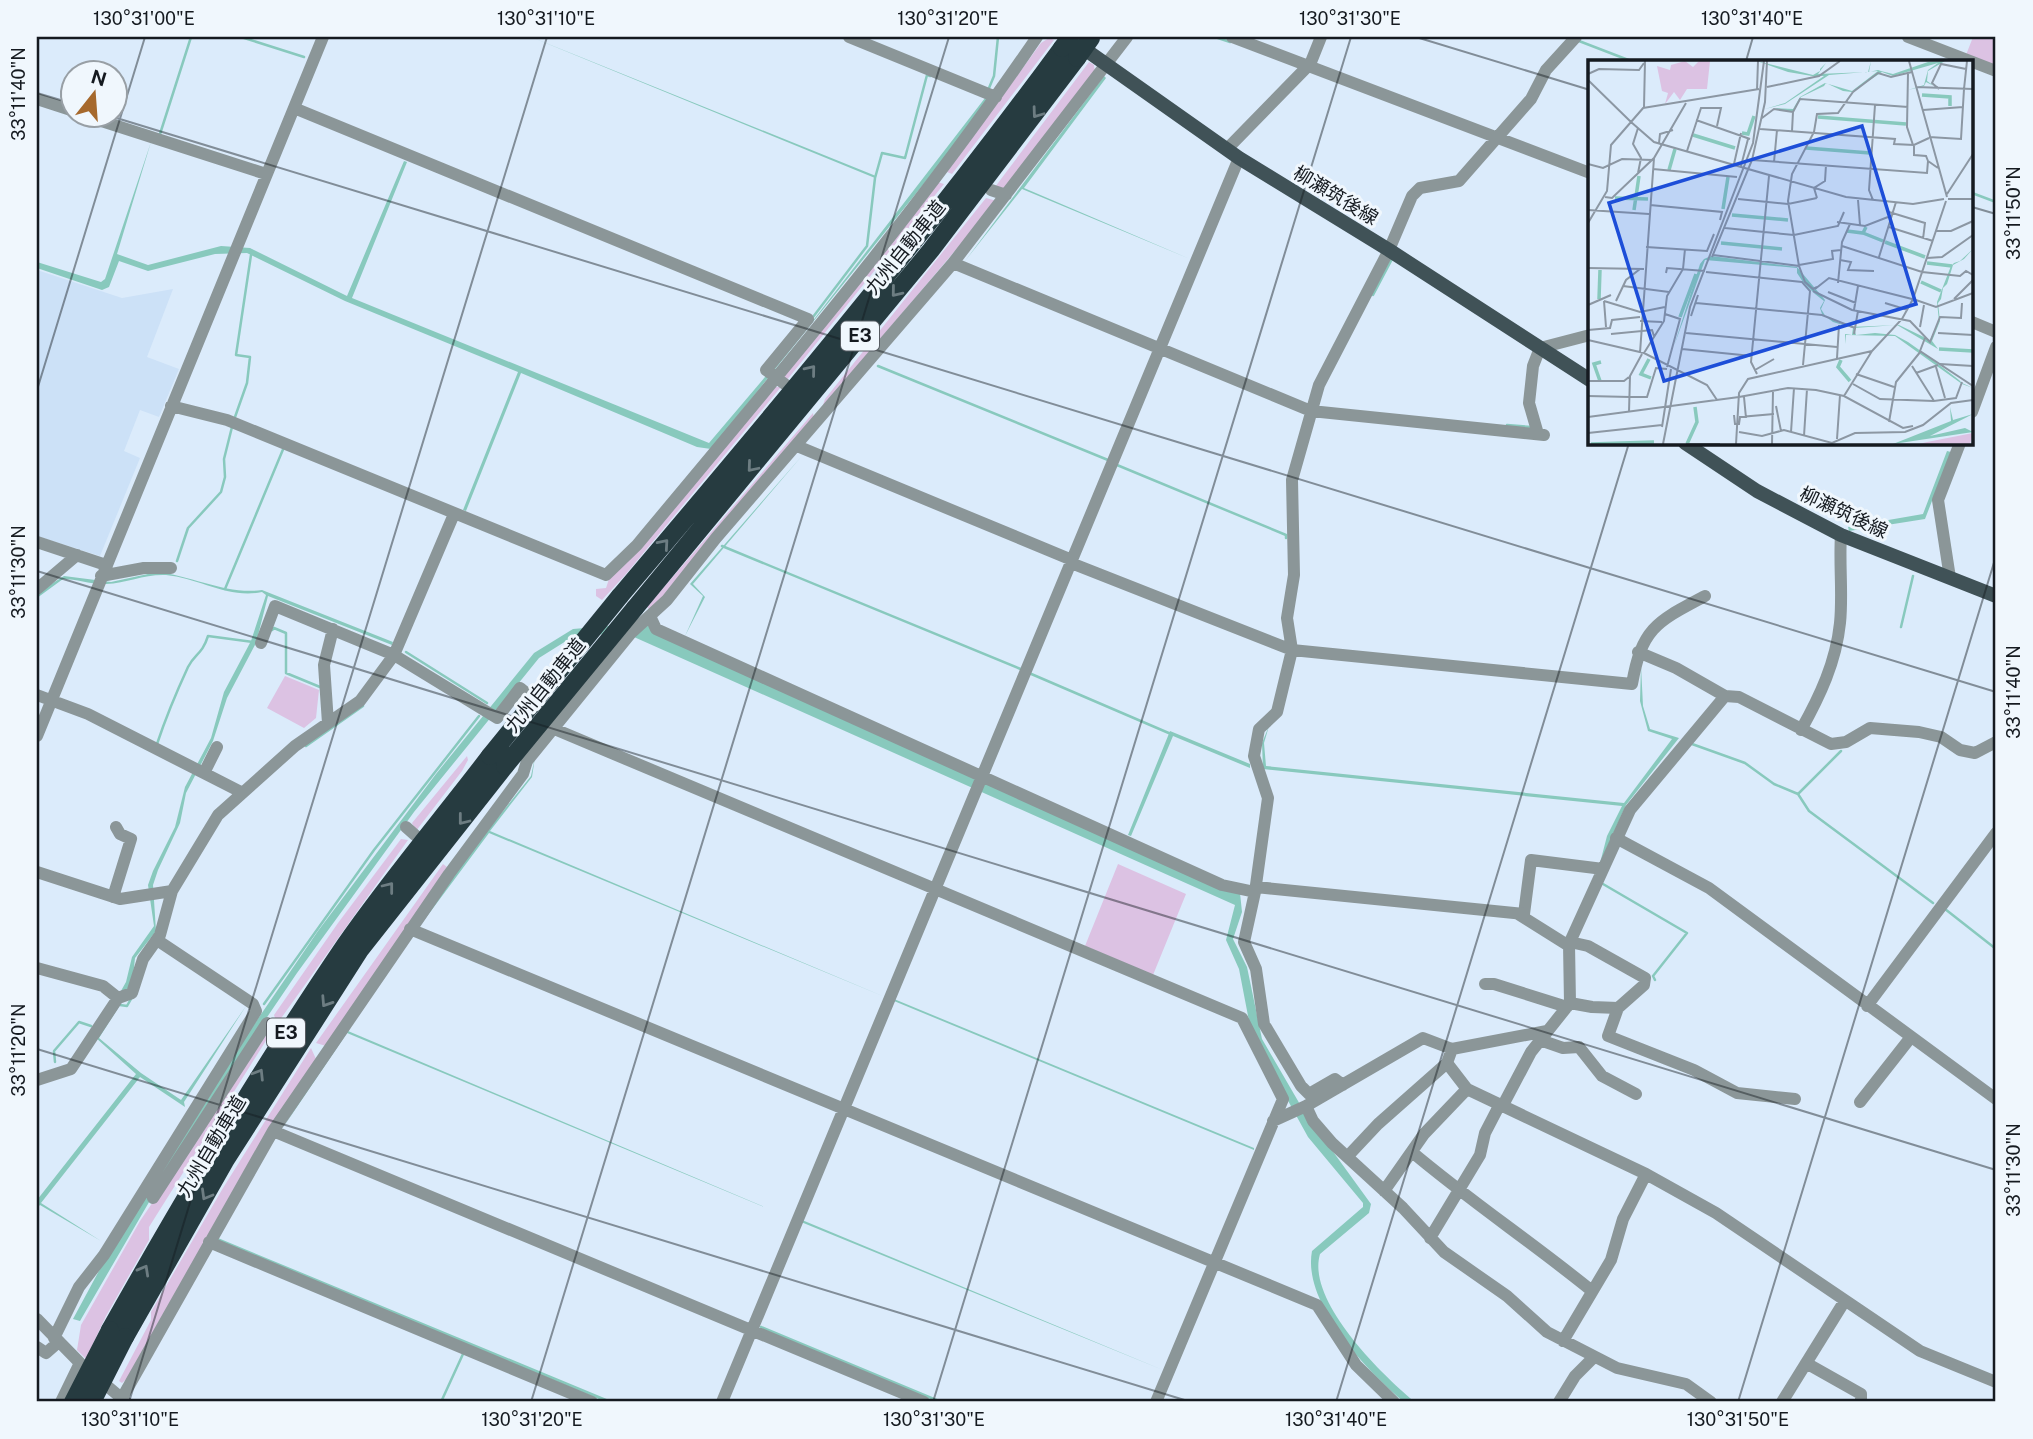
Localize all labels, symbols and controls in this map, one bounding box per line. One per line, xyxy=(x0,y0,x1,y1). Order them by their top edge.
text: 130°31'00"E xyxy=(93,8,195,29)
text: 130°31'10"E xyxy=(497,8,595,29)
text: 130°31'20"E xyxy=(897,8,999,29)
text: 130°31'30"E xyxy=(1299,8,1401,29)
text: 130°31'40"E xyxy=(1701,8,1803,29)
text: 33°11'40"N xyxy=(8,47,29,141)
north arrow xyxy=(60,60,130,130)
inset map xyxy=(1588,60,1974,444)
text: N xyxy=(89,65,109,90)
one-way arrow xyxy=(1033,105,1045,118)
street label: 柳瀬筑後線 xyxy=(1290,161,1382,229)
text: 33°11'50"N xyxy=(2003,166,2024,260)
street label: 九州自動車道 xyxy=(861,196,949,298)
one-way arrow xyxy=(892,284,905,296)
road number: E3 xyxy=(841,322,879,350)
one-way arrow xyxy=(802,365,815,377)
one-way arrow xyxy=(748,459,760,472)
street label: 柳瀬筑後線 xyxy=(1796,482,1892,542)
text: 33°11'30"N xyxy=(8,525,29,619)
one-way arrow xyxy=(656,539,668,552)
street label: 九州自動車道 xyxy=(501,634,589,736)
text: 33°11'40"N xyxy=(2003,645,2024,739)
one-way arrow xyxy=(459,812,471,825)
one-way arrow xyxy=(381,883,393,895)
one-way arrow xyxy=(322,994,335,1007)
text: 33°11'20"N xyxy=(8,1004,29,1097)
road number: E3 xyxy=(267,1018,305,1048)
one-way arrow xyxy=(251,1069,264,1082)
street label: 九州自動車道 xyxy=(172,1091,250,1201)
text: 33°11'30"N xyxy=(2003,1123,2024,1217)
one-way arrow xyxy=(201,1187,214,1200)
one-way arrow xyxy=(136,1265,149,1277)
text: 130°31'10"E xyxy=(81,1409,179,1430)
text: 130°31'20"E xyxy=(481,1409,583,1430)
text: 130°31'30"E xyxy=(883,1409,985,1430)
text: 130°31'40"E xyxy=(1285,1409,1387,1430)
text: 130°31'50"E xyxy=(1687,1409,1789,1430)

